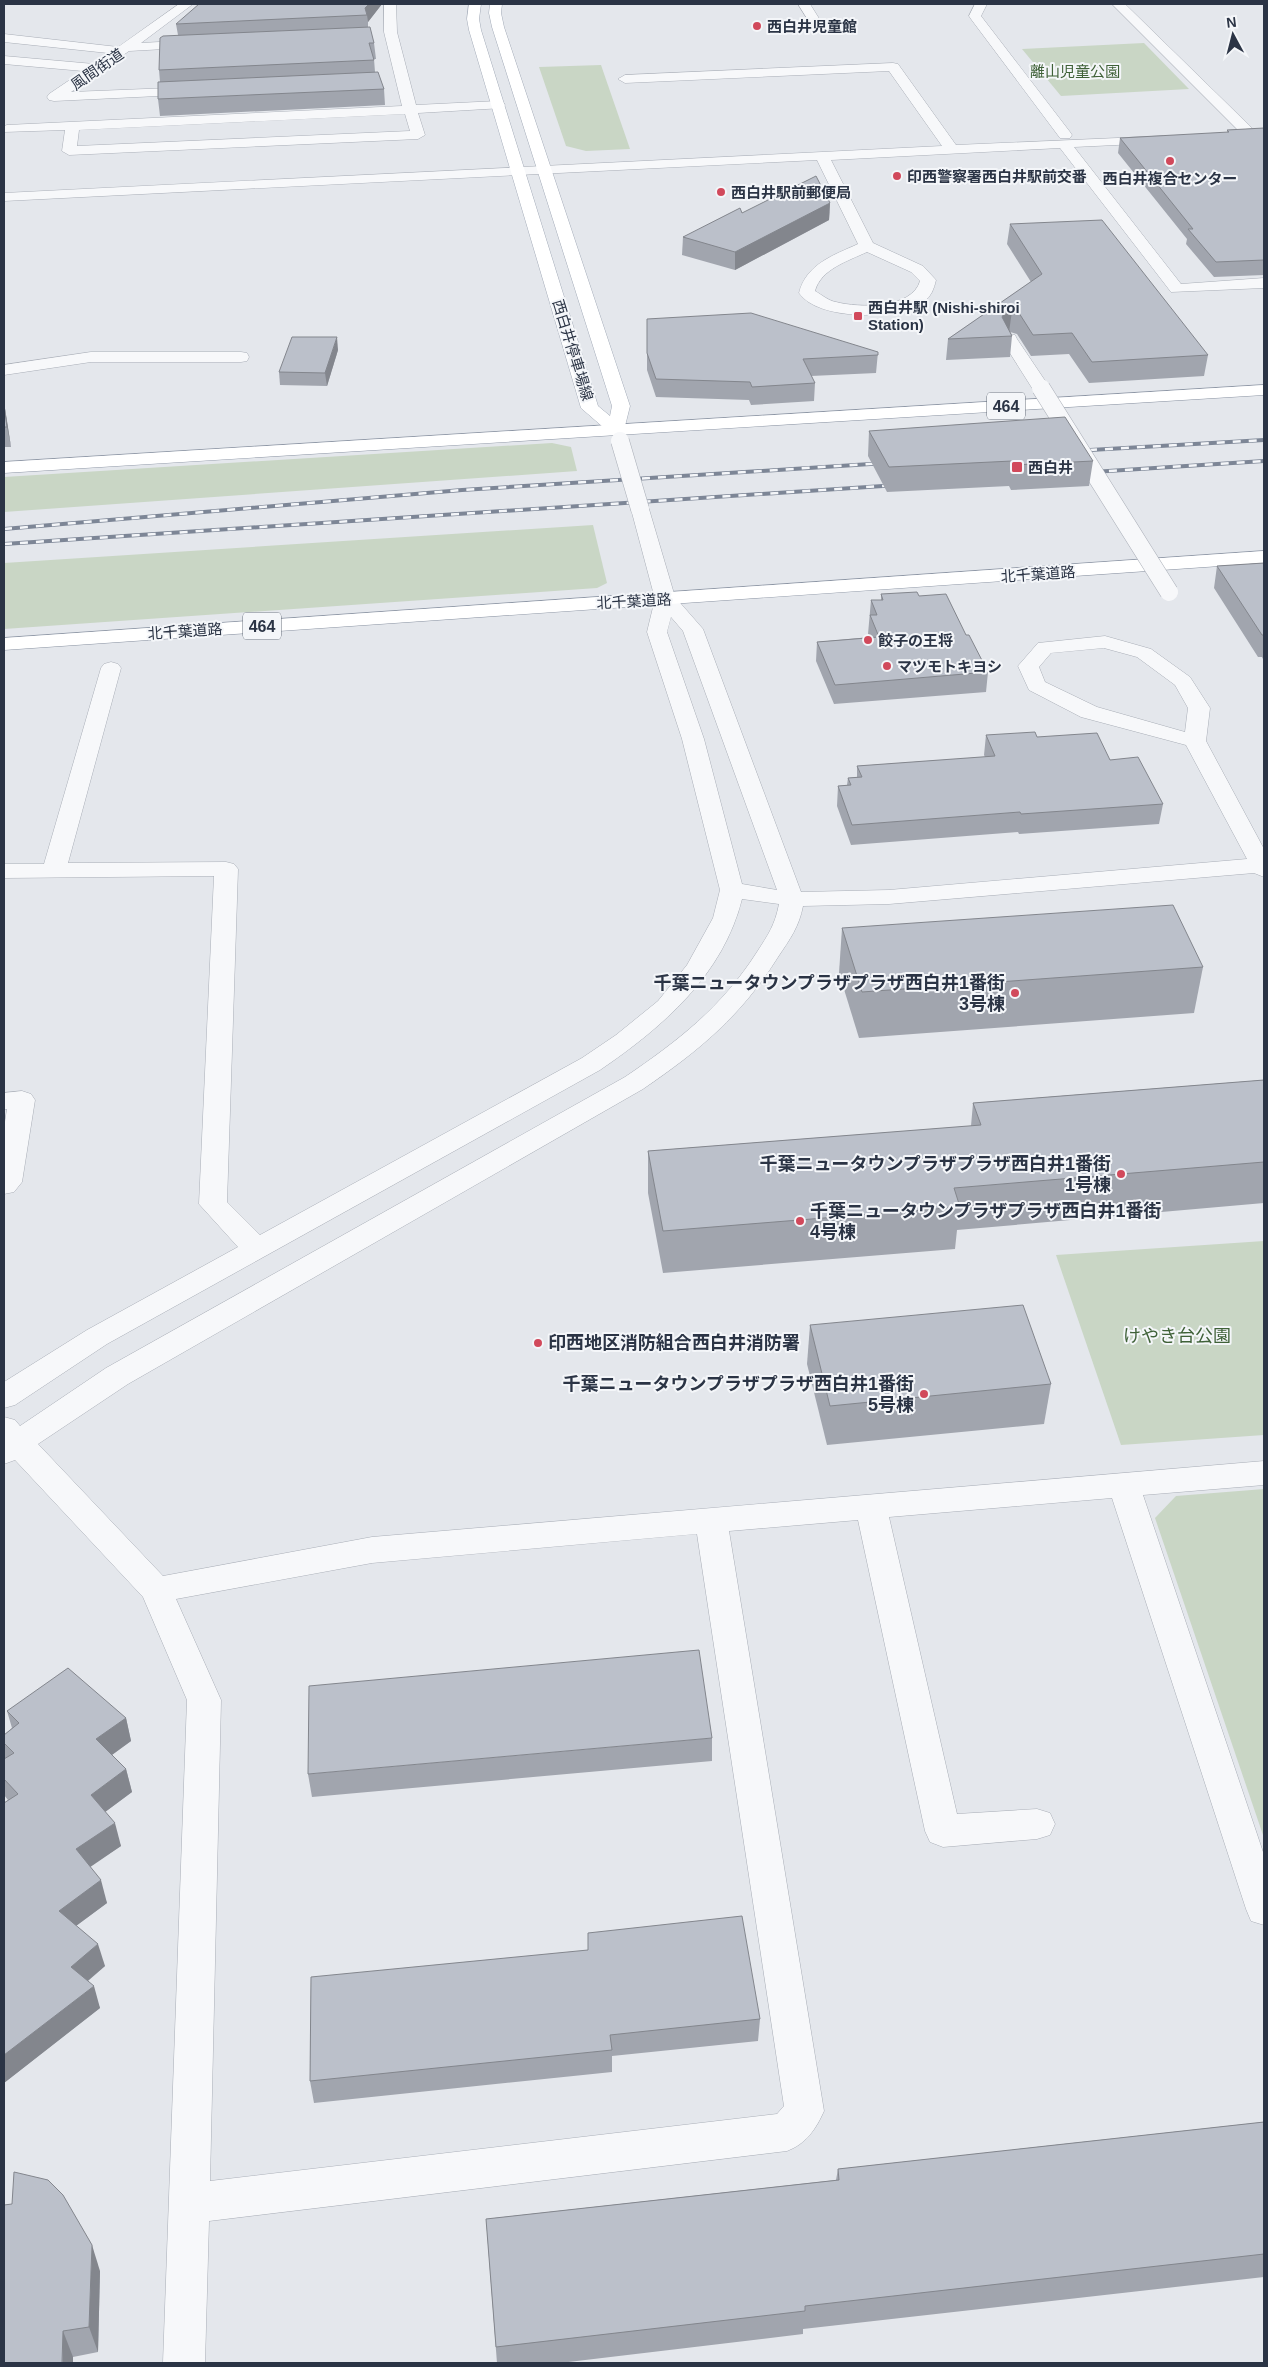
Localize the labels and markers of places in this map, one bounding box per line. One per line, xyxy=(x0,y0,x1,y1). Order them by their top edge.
place label: 西白井児童館 xyxy=(767,18,857,35)
marker: 西白井児童館 xyxy=(751,20,763,32)
marker: 西白井複合センター xyxy=(1164,155,1176,167)
place label: 印西警察署西白井駅前交番 xyxy=(907,168,1087,185)
marker: 印西警察署西白井駅前交番 xyxy=(891,170,903,182)
place label: 西白井複合センター xyxy=(1102,170,1238,187)
place label: 西白井駅前郵便局 xyxy=(731,184,851,201)
marker: 西白井駅前郵便局 xyxy=(715,186,727,198)
place label: 西白井駅 (Nishi-shiroi Station) xyxy=(868,299,1020,333)
marker: 西白井駅 (Nishi-shiroi Station) xyxy=(852,310,864,322)
place label: 西白井 xyxy=(1028,459,1073,476)
marker: 西白井 xyxy=(1010,460,1024,474)
place label: 餃子の王将 xyxy=(878,632,953,649)
marker: 餃子の王将 xyxy=(862,634,874,646)
place label: マツモトキヨシ xyxy=(897,658,1002,675)
marker: マツモトキヨシ xyxy=(881,660,893,672)
place label: 千葉ニュータウンプラザプラザ西白井1番街 3号棟 xyxy=(654,973,1005,1014)
marker: 千葉ニュータウンプラザプラザ西白井1番街 3号棟 xyxy=(1009,987,1021,999)
place label: 千葉ニュータウンプラザプラザ西白井1番街 1号棟 xyxy=(760,1154,1111,1195)
marker: 千葉ニュータウンプラザプラザ西白井1番街 1号棟 xyxy=(1115,1168,1127,1180)
place label: 千葉ニュータウンプラザプラザ西白井1番街 4号棟 xyxy=(810,1201,1161,1242)
marker: 千葉ニュータウンプラザプラザ西白井1番街 4号棟 xyxy=(794,1215,806,1227)
place label: 印西地区消防組合西白井消防署 xyxy=(548,1333,800,1353)
marker: 印西地区消防組合西白井消防署 xyxy=(532,1337,544,1349)
place label: 千葉ニュータウンプラザプラザ西白井1番街 5号棟 xyxy=(563,1374,914,1415)
marker: 千葉ニュータウンプラザプラザ西白井1番街 5号棟 xyxy=(918,1388,930,1400)

